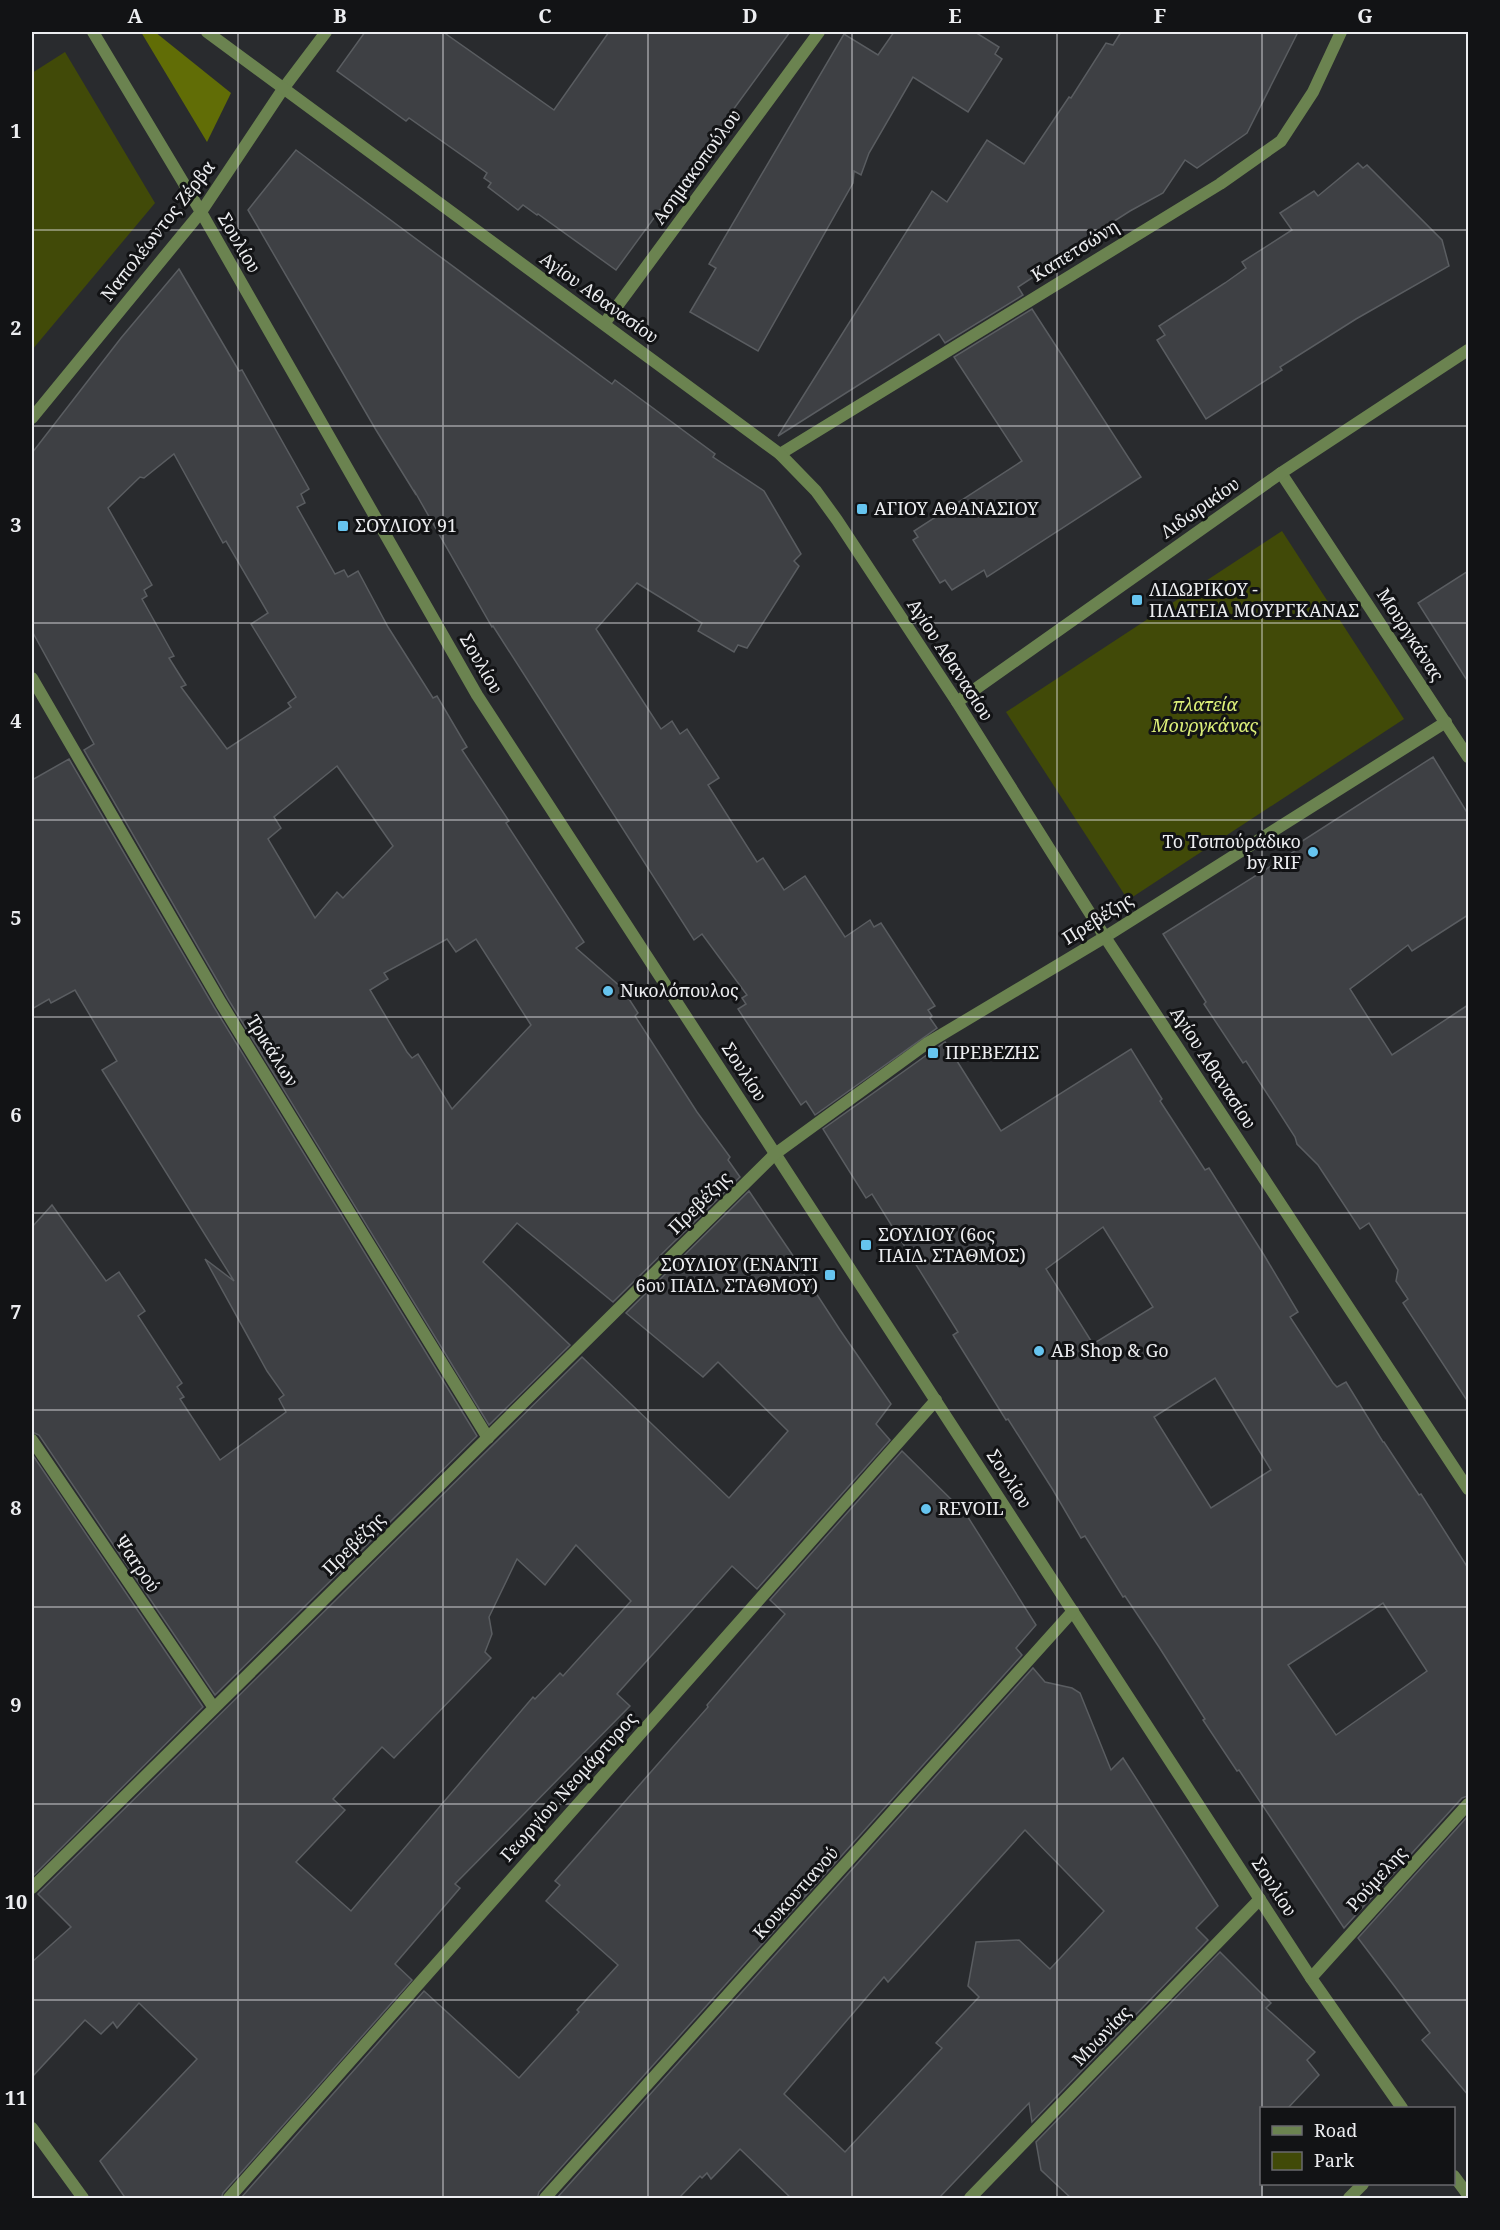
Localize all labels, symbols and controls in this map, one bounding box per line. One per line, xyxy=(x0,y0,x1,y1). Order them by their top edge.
text: A xyxy=(127,2,143,29)
text: B xyxy=(333,2,347,29)
text: C xyxy=(538,2,552,29)
text: D xyxy=(742,2,758,29)
text: E xyxy=(948,2,962,29)
text: F xyxy=(1154,2,1166,29)
text: G xyxy=(1357,2,1373,29)
street label: Ασημακοπούλου xyxy=(646,104,746,229)
text: 1 xyxy=(10,117,22,144)
street label: Ναπολέωντος Ζέρβα xyxy=(95,155,220,306)
street label: Σουλίου xyxy=(213,208,267,277)
street label: Καπετσώνη xyxy=(1026,214,1123,287)
street label: Αγίου Αθανασίου xyxy=(535,246,664,348)
text: 2 xyxy=(10,314,22,341)
street label: Λιδωρικίου xyxy=(1155,471,1244,543)
place label: ΑΓΙΟΥ ΑΘΑΝΑΣΙΟΥ xyxy=(874,496,1039,520)
marker: ΑΓΙΟΥ ΑΘΑΝΑΣΙΟΥ xyxy=(855,502,869,516)
text: 3 xyxy=(10,511,22,538)
place label: ΣΟΥΛΙΟΥ 91 xyxy=(355,513,457,537)
marker: ΣΟΥΛΙΟΥ 91 xyxy=(336,519,350,533)
place label: ΛΙΔΩΡΙΚΟΥ - ΠΛΑΤΕΙΑ ΜΟΥΡΓΚΑΝΑΣ xyxy=(1149,577,1359,622)
street label: Μουργκάνας xyxy=(1372,583,1450,686)
marker: ΛΙΔΩΡΙΚΟΥ - ΠΛΑΤΕΙΑ ΜΟΥΡΓΚΑΝΑΣ xyxy=(1130,593,1144,607)
street label: Αγίου Αθανασίου xyxy=(902,594,999,725)
street label: Σουλίου xyxy=(455,629,509,698)
park label: πλατεία Μουργκάνας xyxy=(1151,692,1258,737)
text: 4 xyxy=(10,707,22,734)
place label: To Τσιπούράδικο by RIF xyxy=(1163,829,1301,874)
marker: To Τσιπούράδικο by RIF xyxy=(1306,845,1320,859)
street label: Πρεβέζης xyxy=(1057,887,1138,949)
text: 5 xyxy=(10,904,22,931)
place label: Νικολόπουλος xyxy=(620,978,739,1002)
marker: Νικολόπουλος xyxy=(601,984,615,998)
street label: Αγίου Αθανασίου xyxy=(1165,1002,1262,1133)
street label: Τρικάλων xyxy=(241,1010,304,1091)
street label: Σουλίου xyxy=(717,1037,773,1106)
place label: ΠΡΕΒΕΖΗΣ xyxy=(945,1040,1039,1064)
marker: ΠΡΕΒΕΖΗΣ xyxy=(926,1046,940,1060)
text: 6 xyxy=(10,1101,22,1128)
street label: Πρεβέζης xyxy=(663,1165,736,1239)
place label: ΣΟΥΛΙΟΥ (6ος ΠΑΙΔ. ΣΤΑΘΜΟΣ) xyxy=(878,1222,1026,1267)
marker: ΣΟΥΛΙΟΥ (6ος ΠΑΙΔ. ΣΤΑΘΜΟΣ) xyxy=(859,1238,873,1252)
place label: ΣΟΥΛΙΟΥ (ΕΝΑΝΤΙ 6ου ΠΑΙΔ. ΣΤΑΘΜΟΥ) xyxy=(636,1252,818,1297)
marker: ΣΟΥΛΙΟΥ (ΕΝΑΝΤΙ 6ου ΠΑΙΔ. ΣΤΑΘΜΟΥ) xyxy=(823,1268,837,1282)
text: 7 xyxy=(10,1298,22,1325)
place label: AB Shop & Go xyxy=(1051,1338,1169,1362)
marker: AB Shop & Go xyxy=(1032,1344,1046,1358)
street label: Σουλίου xyxy=(982,1444,1038,1513)
text: 8 xyxy=(10,1494,22,1521)
place label: REVOIL xyxy=(938,1496,1004,1520)
marker: REVOIL xyxy=(919,1502,933,1516)
street label: Πρεβέζης xyxy=(317,1506,390,1580)
street label: Ψαrρού xyxy=(110,1530,166,1597)
text: 9 xyxy=(10,1691,22,1718)
street label: Γεωργίου Νεομάρτυρος xyxy=(494,1706,642,1866)
street label: Ρούμελης xyxy=(1341,1840,1412,1916)
street label: Κουκουτιανού xyxy=(747,1841,843,1944)
street label: Σουλίου xyxy=(1247,1852,1303,1921)
text: 10 xyxy=(5,1888,27,1915)
street label: Μυωνίας xyxy=(1067,2000,1136,2071)
text: 11 xyxy=(5,2084,27,2111)
legend xyxy=(1260,2107,1455,2185)
text: Road xyxy=(1314,2118,1357,2142)
text: Park xyxy=(1314,2148,1354,2172)

